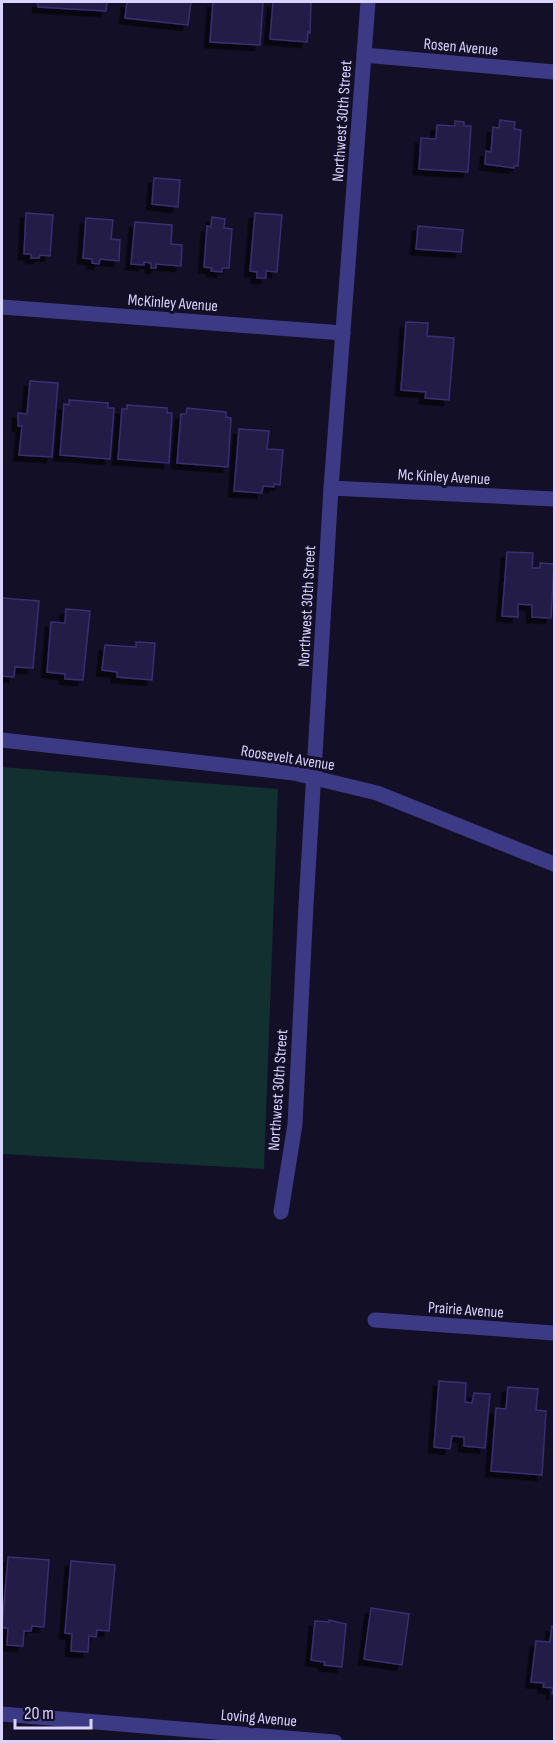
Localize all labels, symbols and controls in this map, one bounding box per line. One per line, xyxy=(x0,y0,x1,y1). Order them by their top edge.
street label: Rosen Avenue xyxy=(423,35,499,60)
street label: Northwest 30th Street xyxy=(329,60,356,182)
street label: McKinley Avenue xyxy=(127,291,219,316)
street label: Mc Kinley Avenue xyxy=(397,466,491,489)
street label: Northwest 30th Street xyxy=(295,545,320,667)
street label: Roosevelt Avenue xyxy=(240,742,336,775)
street label: Northwest 30th Street xyxy=(265,1029,292,1151)
street label: Prairie Avenue xyxy=(427,1298,504,1323)
scale bar xyxy=(15,1692,92,1730)
text: 20 m xyxy=(24,1703,54,1724)
street label: Loving Avenue xyxy=(220,1706,298,1731)

